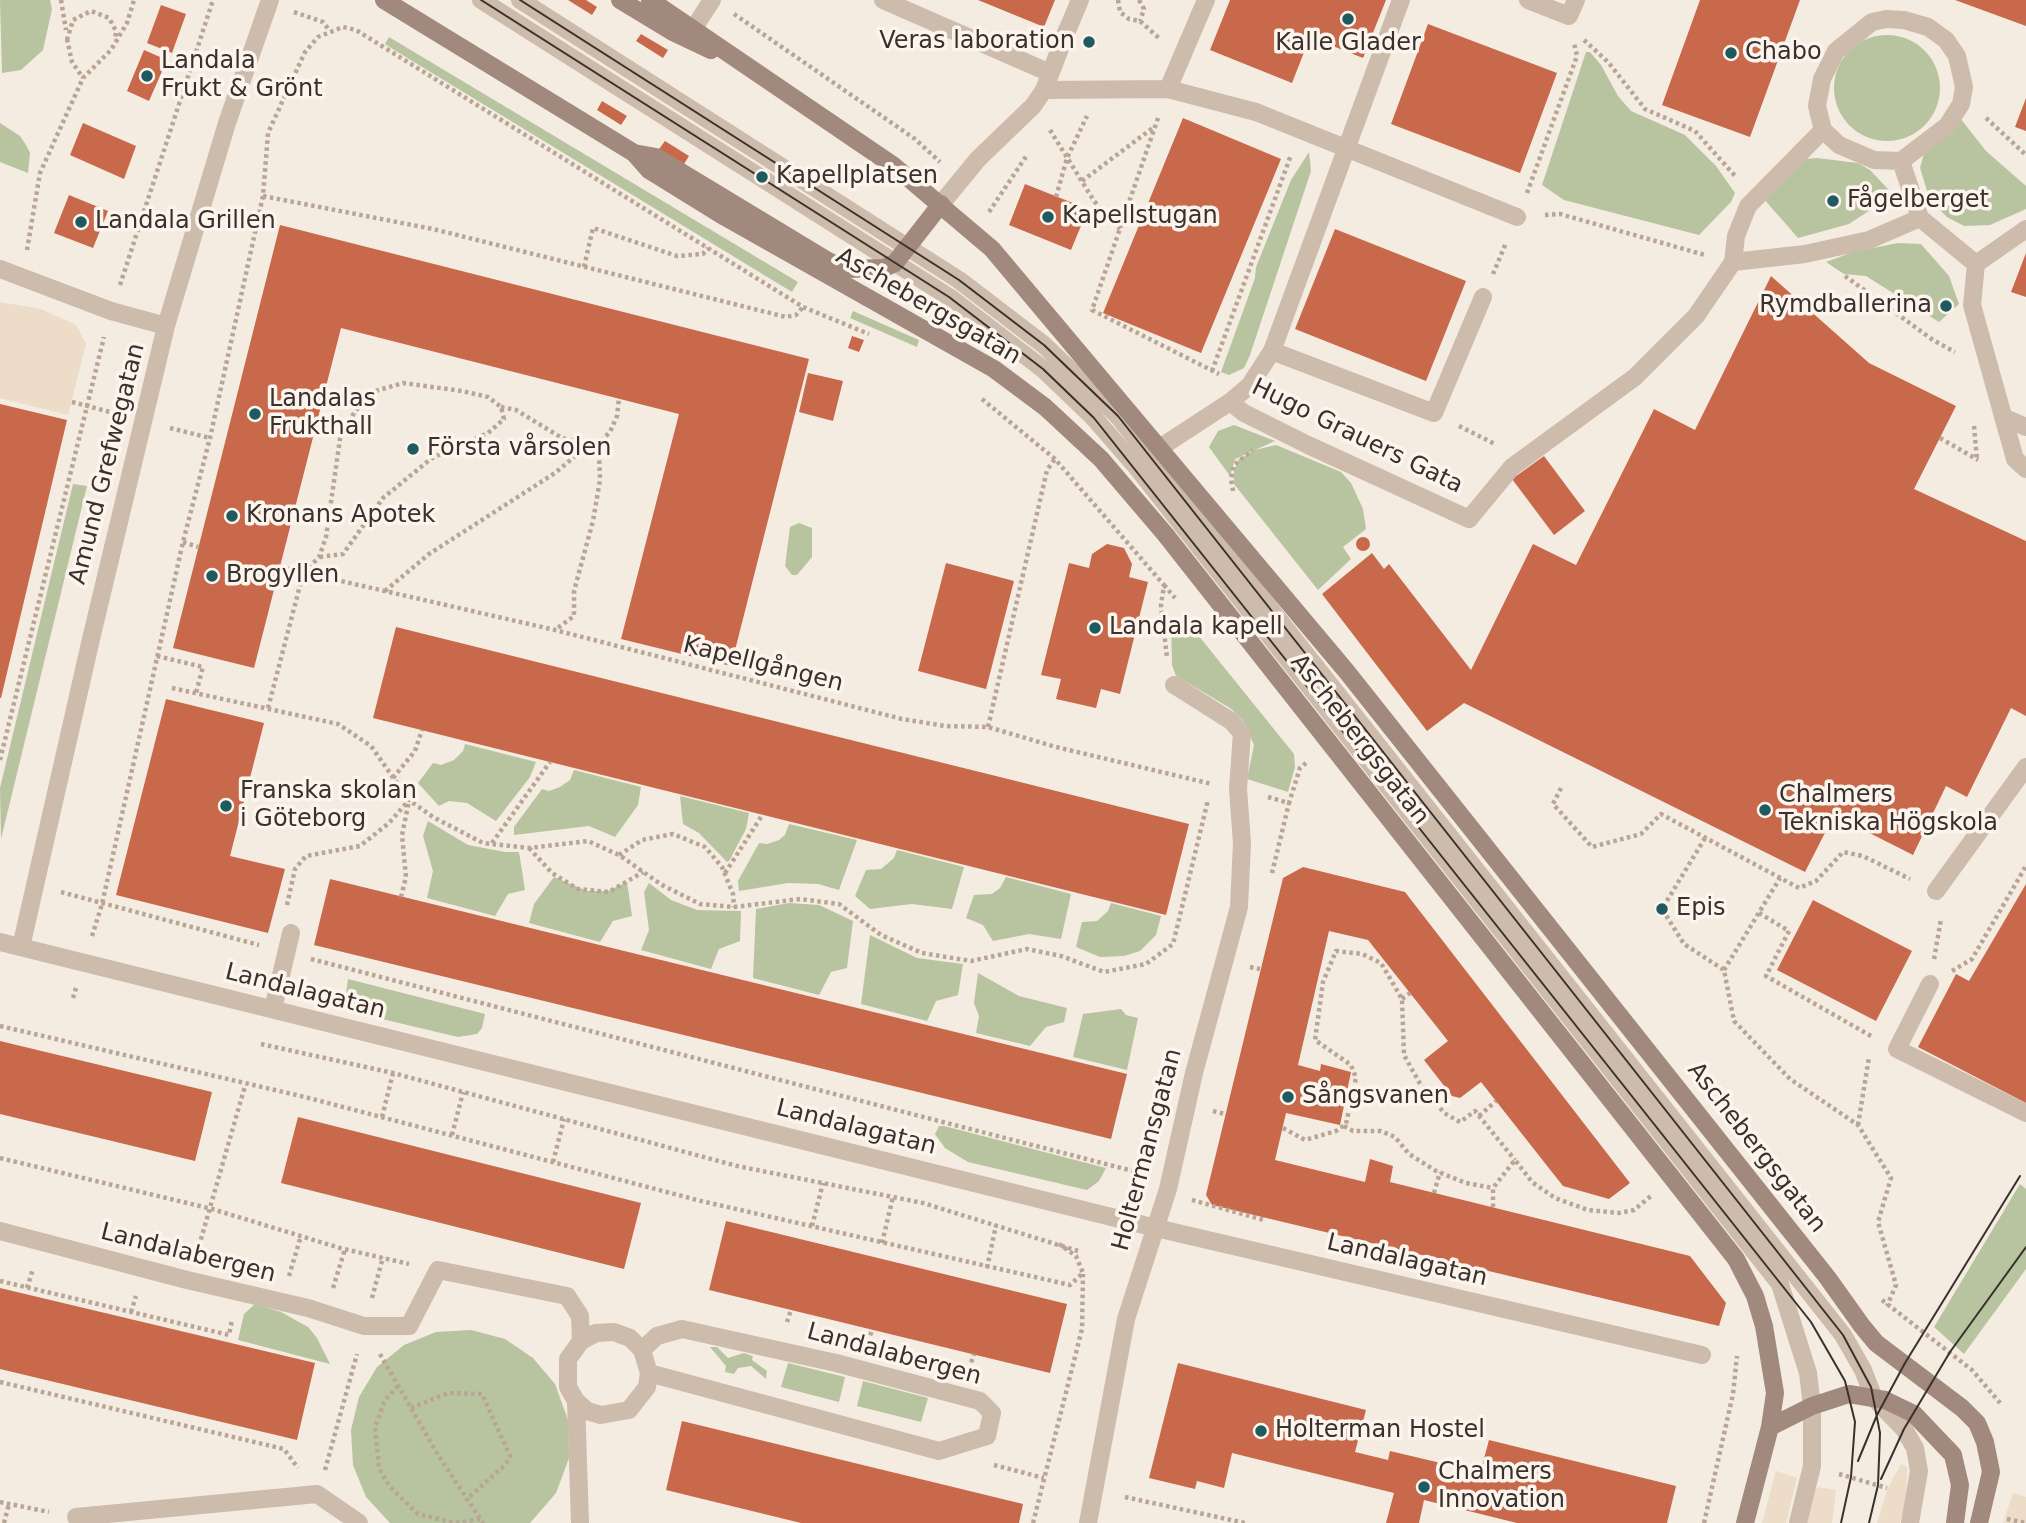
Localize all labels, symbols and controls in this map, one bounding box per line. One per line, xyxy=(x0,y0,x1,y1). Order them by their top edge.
marker: Kalle Glader xyxy=(1340,11,1356,27)
place label: Veras laboration xyxy=(879,28,1075,56)
place label: Kalle Glader xyxy=(1275,30,1421,58)
marker: Veras laboration xyxy=(1081,34,1097,50)
place label: Chabo xyxy=(1745,39,1822,67)
marker: Chabo xyxy=(1723,45,1739,61)
place label: Landala Frukt & Grönt xyxy=(161,48,323,104)
marker: Landala Frukt & Grönt xyxy=(139,68,155,84)
place label: Kapellplatsen xyxy=(776,163,938,191)
marker: Kapellplatsen xyxy=(754,169,770,185)
place label: Fågelberget xyxy=(1847,187,1989,215)
marker: Fågelberget xyxy=(1825,193,1841,209)
place label: Kapellstugan xyxy=(1062,203,1218,231)
place label: Landala Grillen xyxy=(95,208,276,236)
marker: Kapellstugan xyxy=(1040,209,1056,225)
marker: Landala Grillen xyxy=(73,214,89,230)
street label: Aschebergsgatan xyxy=(830,242,1026,372)
place label: Rymdballerina xyxy=(1759,292,1932,320)
marker: Rymdballerina xyxy=(1938,298,1954,314)
street label: Amund Grefwegatan xyxy=(64,340,152,588)
street label: Hugo Grauers Gata xyxy=(1247,373,1467,501)
place label: Landalas Frukthall xyxy=(269,386,376,442)
marker: Landalas Frukthall xyxy=(247,406,263,422)
place label: Första vårsolen xyxy=(427,435,611,463)
marker: Första vårsolen xyxy=(405,441,421,457)
place label: Kronans Apotek xyxy=(246,502,435,530)
marker: Kronans Apotek xyxy=(224,508,240,524)
place label: Brogyllen xyxy=(226,562,339,590)
marker: Brogyllen xyxy=(204,568,220,584)
place label: Landala kapell xyxy=(1109,614,1283,642)
marker: Landala kapell xyxy=(1087,620,1103,636)
street label: Kapellgången xyxy=(680,631,846,699)
street label: Aschebergsgatan xyxy=(1283,649,1435,831)
place label: Franska skolan i Göteborg xyxy=(240,778,417,834)
place label: Chalmers Tekniska Högskola xyxy=(1779,782,1998,838)
marker: Franska skolan i Göteborg xyxy=(218,798,234,814)
marker: Chalmers Tekniska Högskola xyxy=(1757,802,1773,818)
place label: Epis xyxy=(1676,895,1726,923)
marker: Epis xyxy=(1654,901,1670,917)
street label: Landalagatan xyxy=(222,958,388,1026)
street label: Holtermansgatan xyxy=(1107,1046,1189,1254)
street label: Aschebergsgatan xyxy=(1680,1057,1832,1239)
place label: Sångsvanen xyxy=(1302,1083,1449,1111)
marker: Sångsvanen xyxy=(1280,1089,1296,1105)
street label: Landalagatan xyxy=(773,1094,939,1162)
street label: Landalabergen xyxy=(98,1218,278,1290)
street label: Landalagatan xyxy=(1324,1229,1490,1293)
street label: Landalabergen xyxy=(804,1318,984,1392)
place label: Holterman Hostel xyxy=(1275,1417,1485,1445)
marker: Holterman Hostel xyxy=(1253,1423,1269,1439)
place label: Chalmers Innovation xyxy=(1438,1459,1565,1515)
marker: Chalmers Innovation xyxy=(1416,1479,1432,1495)

